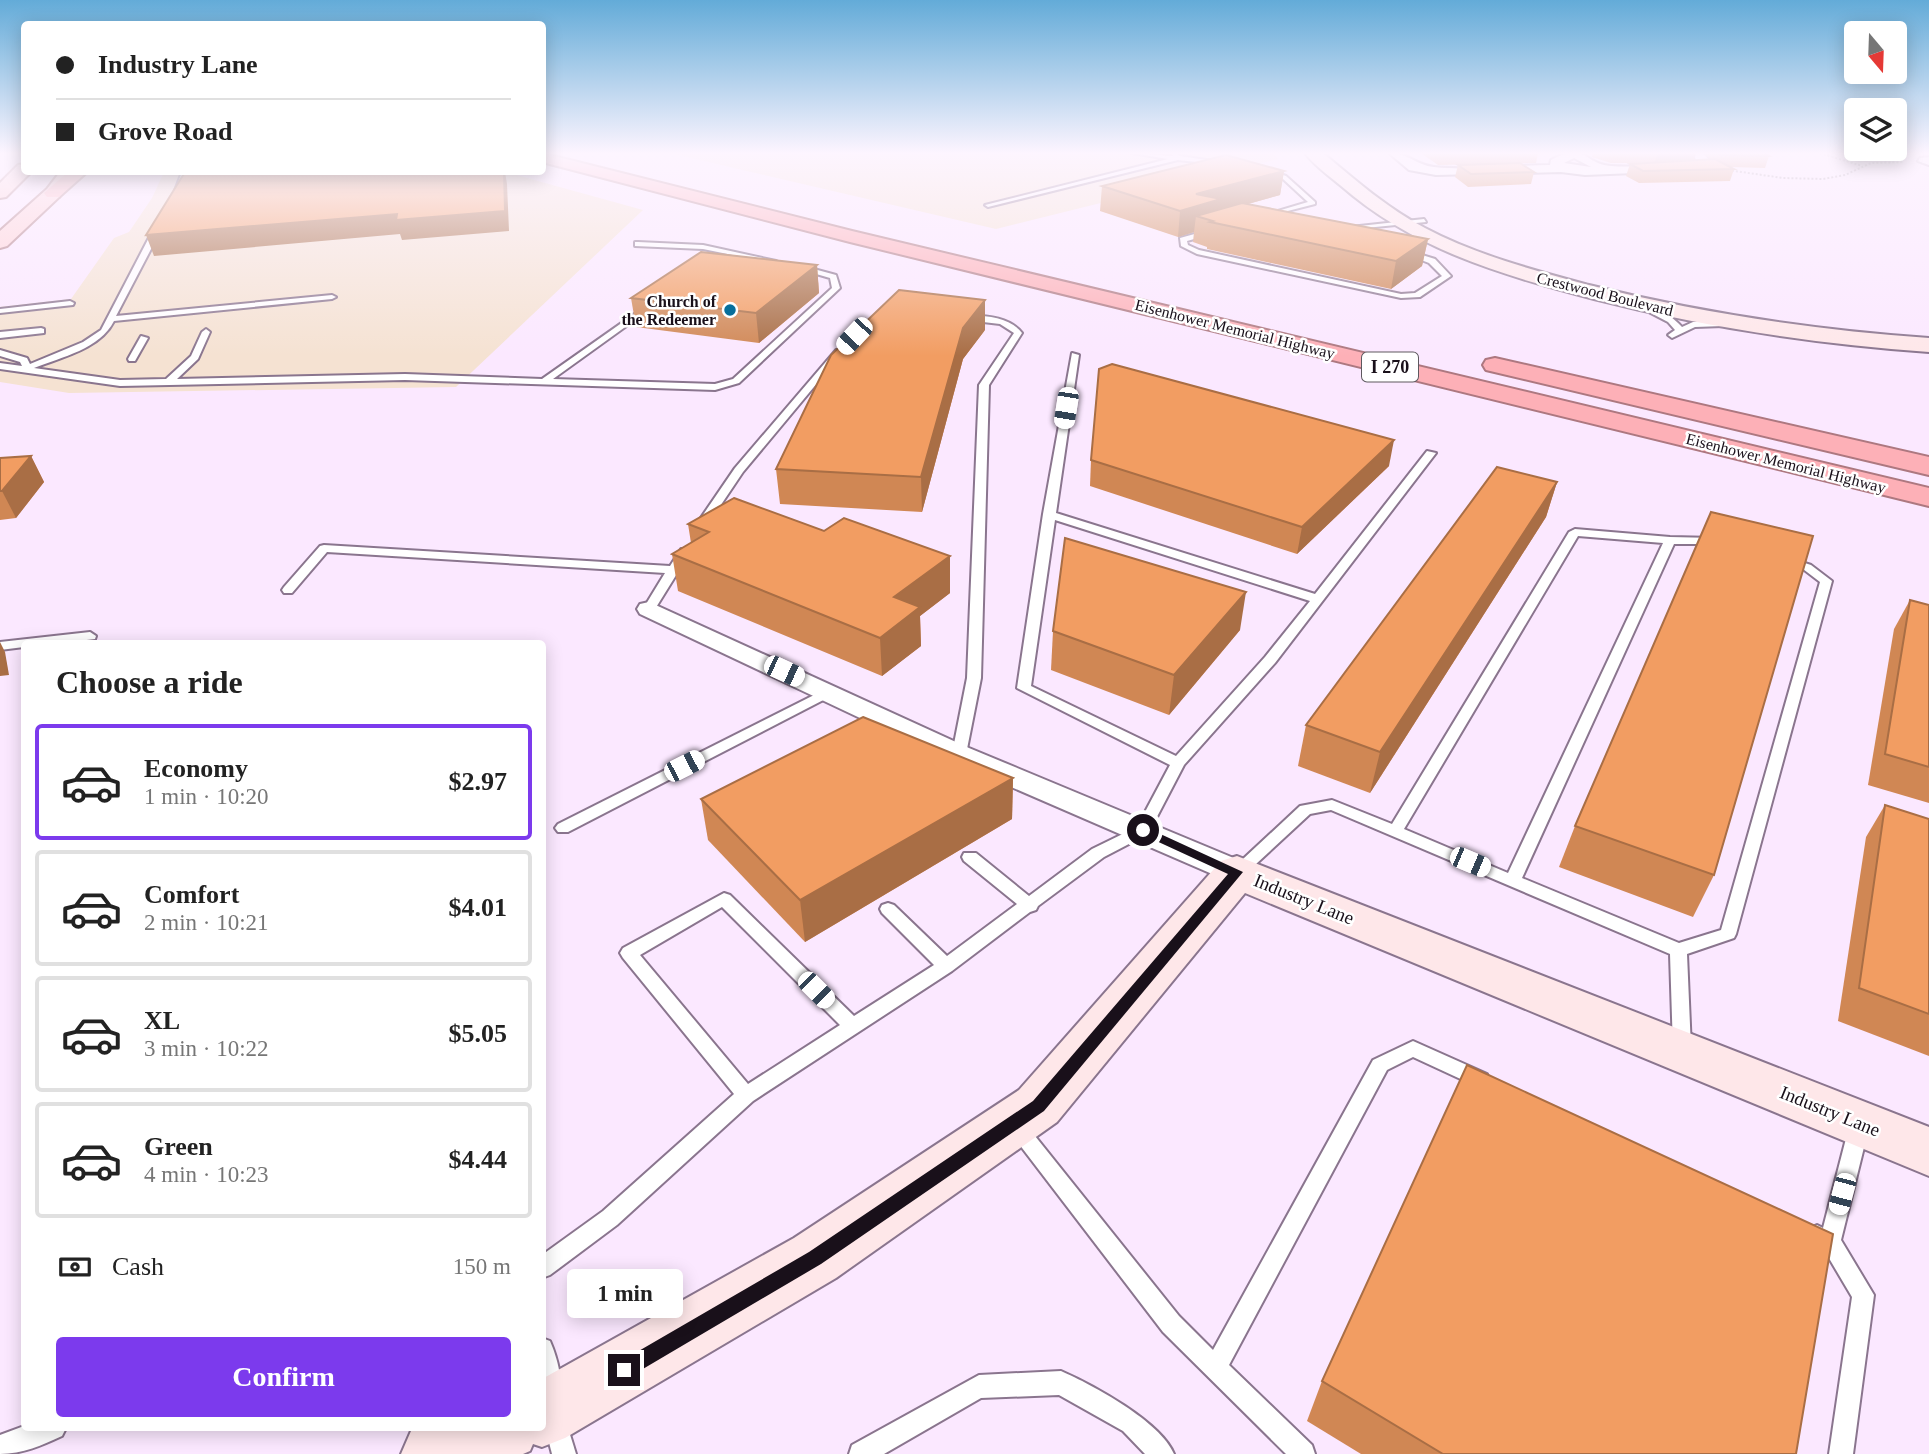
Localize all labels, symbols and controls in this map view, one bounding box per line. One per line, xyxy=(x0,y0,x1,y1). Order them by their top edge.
north arrow xyxy=(1844,21,1908,84)
map controls xyxy=(1844,21,1907,161)
text: Industry Lane xyxy=(98,50,258,79)
button: layers xyxy=(1844,98,1907,161)
text: Grove Road xyxy=(98,117,233,146)
street label: Crestwood Boulevard xyxy=(1535,269,1675,319)
place label: Church of the Redeemer xyxy=(621,293,717,328)
street label: Eisenhower Memorial Highway xyxy=(1133,296,1337,363)
marker: Church of the Redeemer xyxy=(722,302,738,318)
car xyxy=(832,313,877,359)
road number: I 270 xyxy=(1362,352,1418,382)
car xyxy=(1053,386,1080,430)
street label: Eisenhower Memorial Highway xyxy=(1684,430,1888,497)
car xyxy=(761,653,808,689)
text: Choose a ride xyxy=(56,664,243,700)
car xyxy=(661,747,708,785)
icon: car xyxy=(60,751,123,814)
text: Economy xyxy=(144,754,248,783)
text: $2.97 xyxy=(449,767,507,796)
text: 1 min · 10:20 xyxy=(144,784,269,809)
route start xyxy=(1127,814,1159,846)
car xyxy=(1447,844,1494,880)
street label: Industry Lane xyxy=(1251,869,1357,929)
icon: car xyxy=(60,877,123,940)
text: Comfort xyxy=(144,880,239,909)
text: $4.01 xyxy=(449,893,507,922)
text: 2 min · 10:21 xyxy=(144,910,269,935)
car xyxy=(794,968,839,1012)
icon: car xyxy=(60,1003,123,1066)
text: XL xyxy=(144,1006,180,1035)
text: $5.05 xyxy=(449,1019,507,1048)
text: 3 min · 10:22 xyxy=(144,1036,269,1061)
street label: Industry Lane xyxy=(1777,1081,1883,1141)
icon: car xyxy=(60,1129,123,1192)
text: Green xyxy=(144,1132,213,1161)
text: $4.44 xyxy=(449,1145,507,1174)
text: 4 min · 10:23 xyxy=(144,1162,269,1187)
car xyxy=(1827,1171,1858,1217)
icon: cash xyxy=(56,1248,94,1286)
text: Cash xyxy=(112,1252,164,1281)
text: 150 m xyxy=(453,1254,511,1279)
callout: 1 min xyxy=(566,1268,682,1318)
text: 1 min xyxy=(597,1281,653,1306)
button: Confirm xyxy=(56,1337,511,1417)
route end xyxy=(608,1354,640,1386)

